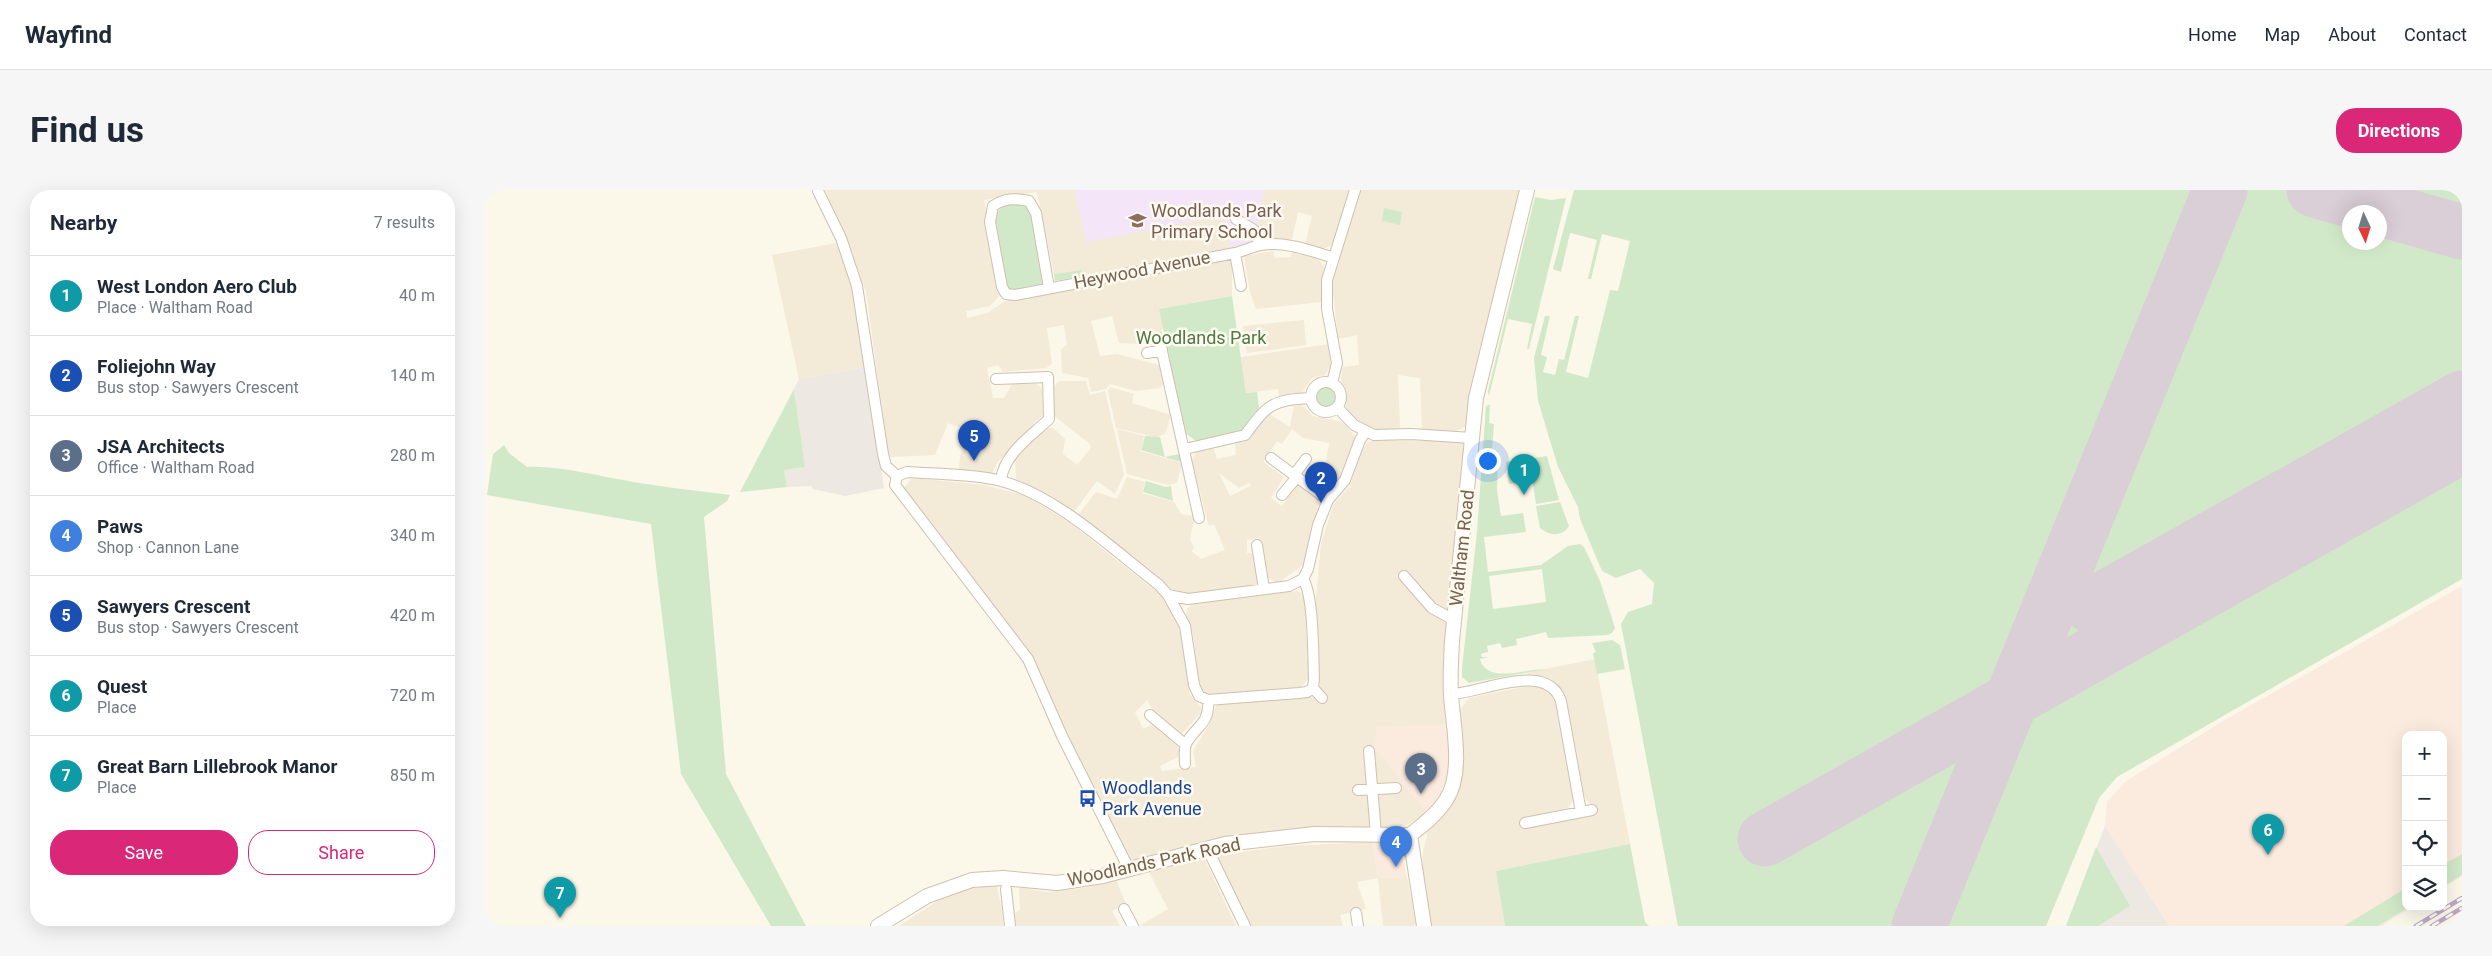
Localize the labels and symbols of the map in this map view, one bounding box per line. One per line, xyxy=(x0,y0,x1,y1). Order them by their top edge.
place label: Woodlands Park Primary School xyxy=(1151,200,1283,242)
north arrow xyxy=(2342,205,2387,250)
school or university icon: Woodlands Park Primary School xyxy=(1127,211,1147,231)
street label: Heywood Avenue xyxy=(1072,246,1212,293)
park label: Woodlands Park xyxy=(1136,327,1267,348)
pin: 5 xyxy=(958,420,990,461)
your location xyxy=(1475,448,1501,474)
pin: 1 xyxy=(1508,454,1540,495)
pin: 2 xyxy=(1305,462,1337,503)
street label: Waltham Road xyxy=(1445,489,1478,607)
pin: 3 xyxy=(1405,753,1437,794)
place label: Woodlands Park Avenue xyxy=(1102,777,1202,819)
bus stop icon: Woodlands Park Avenue xyxy=(1078,788,1098,808)
pin: 6 xyxy=(2252,814,2284,855)
pin: 4 xyxy=(1380,826,1412,867)
street label: Woodlands Park Road xyxy=(1065,833,1242,890)
pin: 7 xyxy=(544,877,576,918)

